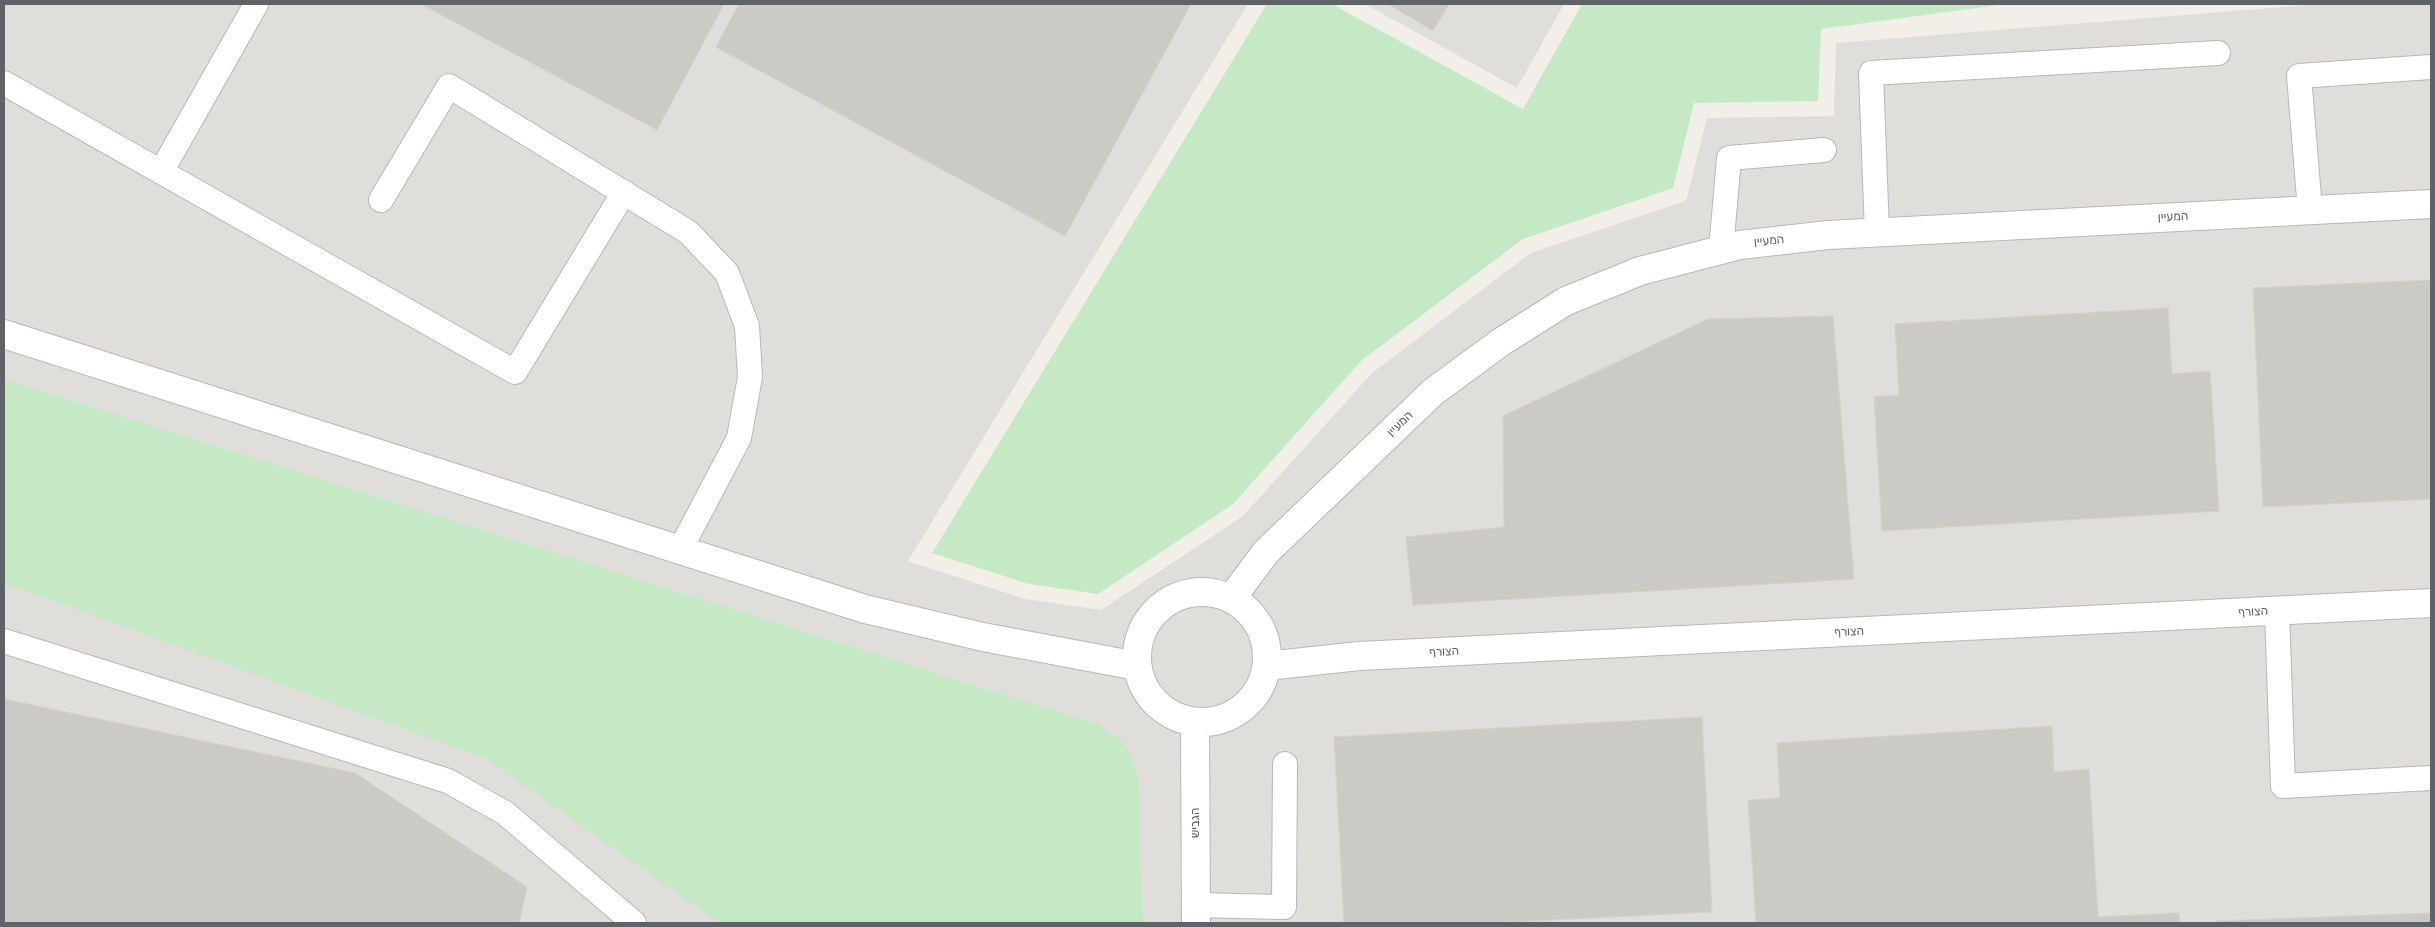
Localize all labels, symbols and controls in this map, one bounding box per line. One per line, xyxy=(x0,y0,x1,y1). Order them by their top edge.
street label: המעיין xyxy=(2157,209,2189,225)
street label: המעיין xyxy=(1753,232,1785,250)
street label: המעיין xyxy=(1384,408,1416,440)
street label: הצורף xyxy=(2238,604,2268,620)
street label: הצורף xyxy=(1834,624,1864,640)
street label: הצורף xyxy=(1429,644,1459,660)
street label: הגביש xyxy=(1189,808,1203,838)

